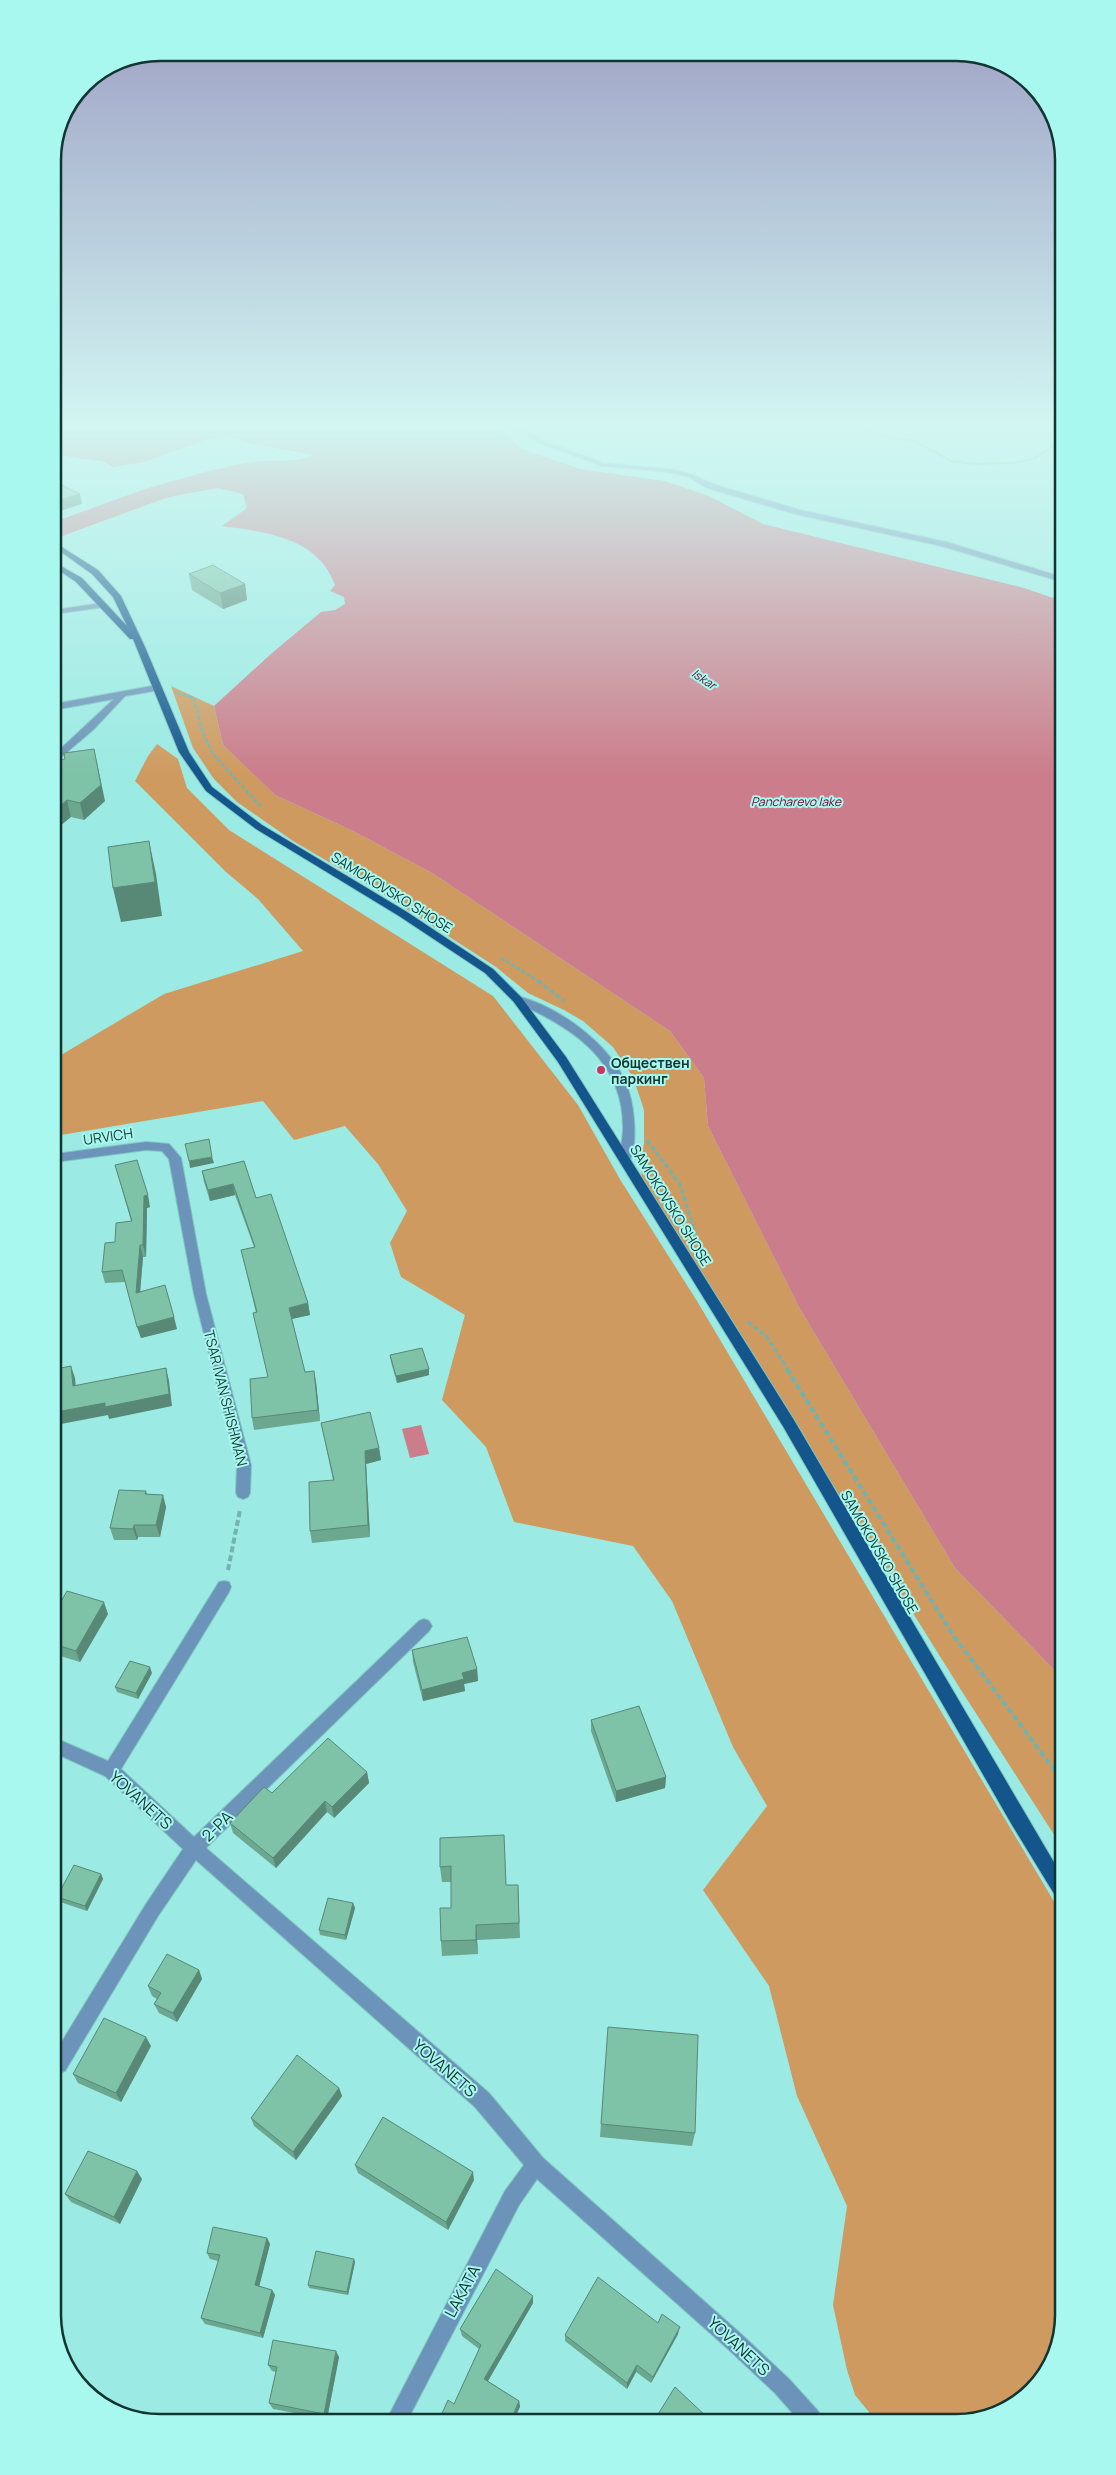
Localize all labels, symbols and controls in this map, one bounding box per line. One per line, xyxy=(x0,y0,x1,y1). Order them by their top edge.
water label: Iskar xyxy=(688,665,721,694)
water label: Pancharevo lake xyxy=(751,793,842,810)
street label: SAMOKOVSKO SHOSE xyxy=(328,847,456,937)
place label: Обществен паркинг xyxy=(611,1053,690,1088)
marker: Обществен паркинг xyxy=(595,1064,607,1076)
street label: URVICH xyxy=(82,1123,134,1149)
street label: SAMOKOVSKO SHOSE xyxy=(626,1141,716,1269)
street label: TSAR IVAN SHISHMAN xyxy=(200,1328,252,1468)
street label: SAMOKOVSKO SHOSE xyxy=(837,1487,923,1617)
street label: YOVANETS xyxy=(105,1766,177,1834)
street label: 2-РА xyxy=(197,1806,237,1846)
street label: YOVANETS xyxy=(409,2034,482,2102)
street label: LAKATA xyxy=(439,2261,485,2321)
street label: YOVANETS xyxy=(703,2312,775,2381)

